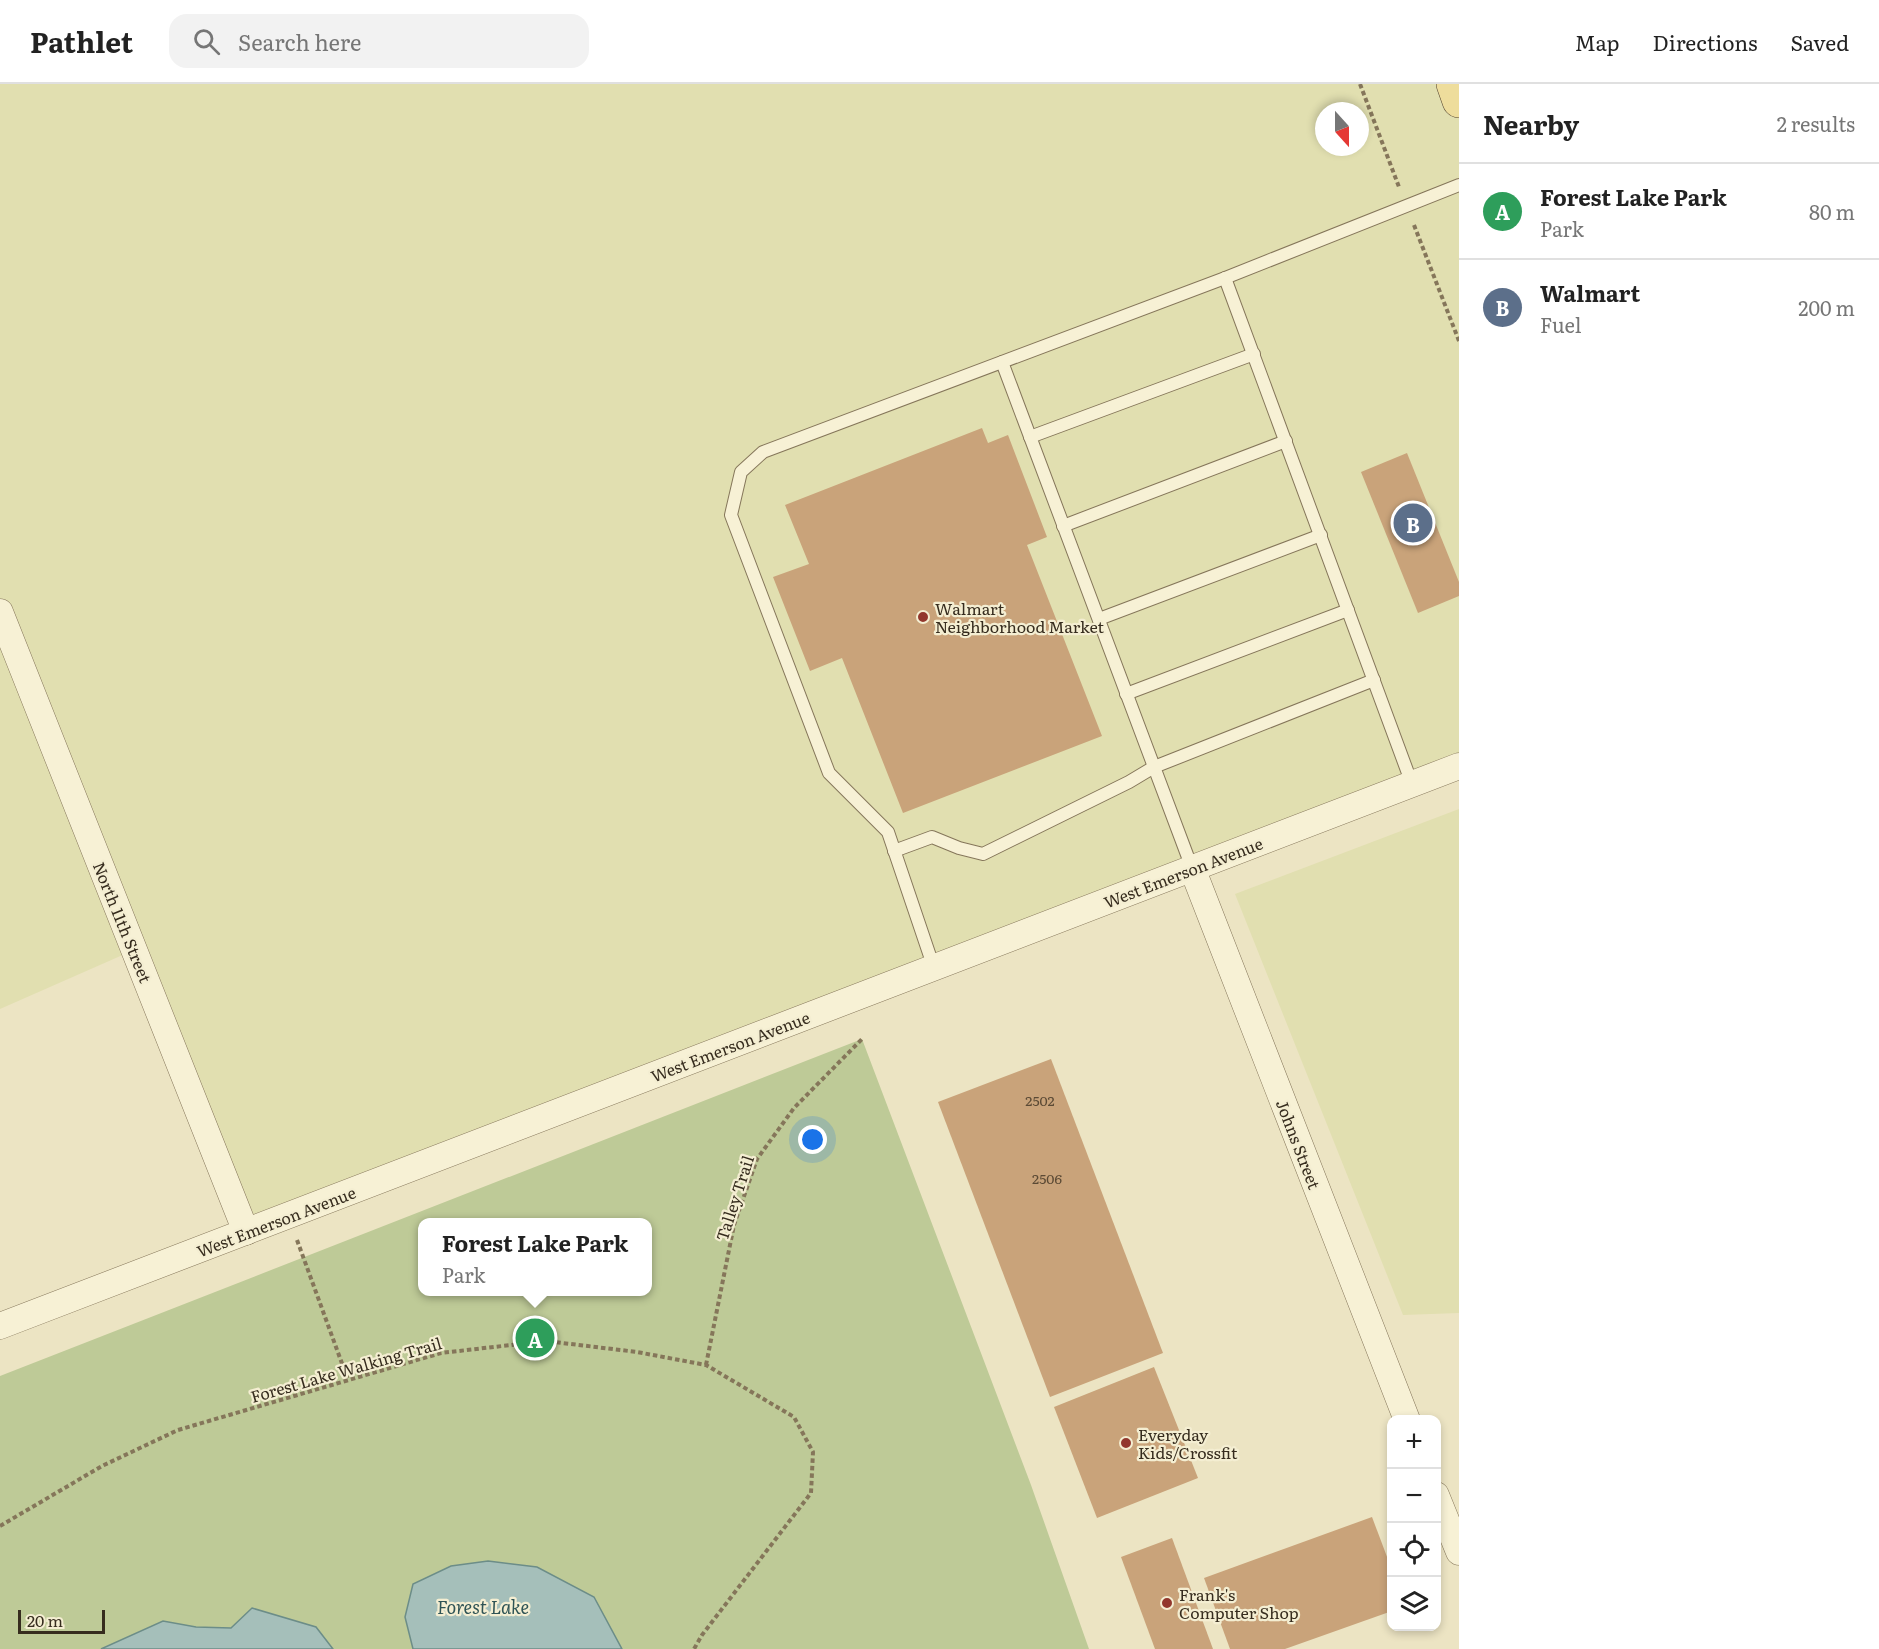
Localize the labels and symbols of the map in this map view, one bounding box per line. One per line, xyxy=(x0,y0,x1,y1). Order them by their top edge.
north arrow xyxy=(1315,102,1369,156)
pin: B xyxy=(1394,500,1432,546)
place label: Walmart Neighborhood Market xyxy=(935,596,1105,638)
marker: Walmart Neighborhood Market xyxy=(916,610,930,624)
street label: West Emerson Avenue xyxy=(1100,831,1266,913)
street label: North 11th Street xyxy=(88,858,158,987)
street label: West Emerson Avenue xyxy=(647,1005,813,1087)
house number: 2502 xyxy=(1025,1090,1055,1110)
street label: Johns Street xyxy=(1271,1096,1327,1193)
your location xyxy=(798,1125,827,1154)
street label: Talley Trail xyxy=(709,1152,759,1244)
house number: 2506 xyxy=(1032,1168,1062,1188)
street label: West Emerson Avenue xyxy=(193,1180,359,1262)
pin: A xyxy=(516,1316,554,1360)
street label: Forest Lake Walking Trail xyxy=(248,1330,444,1408)
place label: Everyday Kids/Crossfit xyxy=(1138,1422,1238,1464)
marker: Everyday Kids/Crossfit xyxy=(1119,1436,1133,1450)
place label: Frank's Computer Shop xyxy=(1179,1582,1299,1624)
water label: Forest Lake xyxy=(437,1593,529,1620)
marker: Frank's Computer Shop xyxy=(1160,1596,1174,1610)
scale bar xyxy=(18,1607,105,1634)

